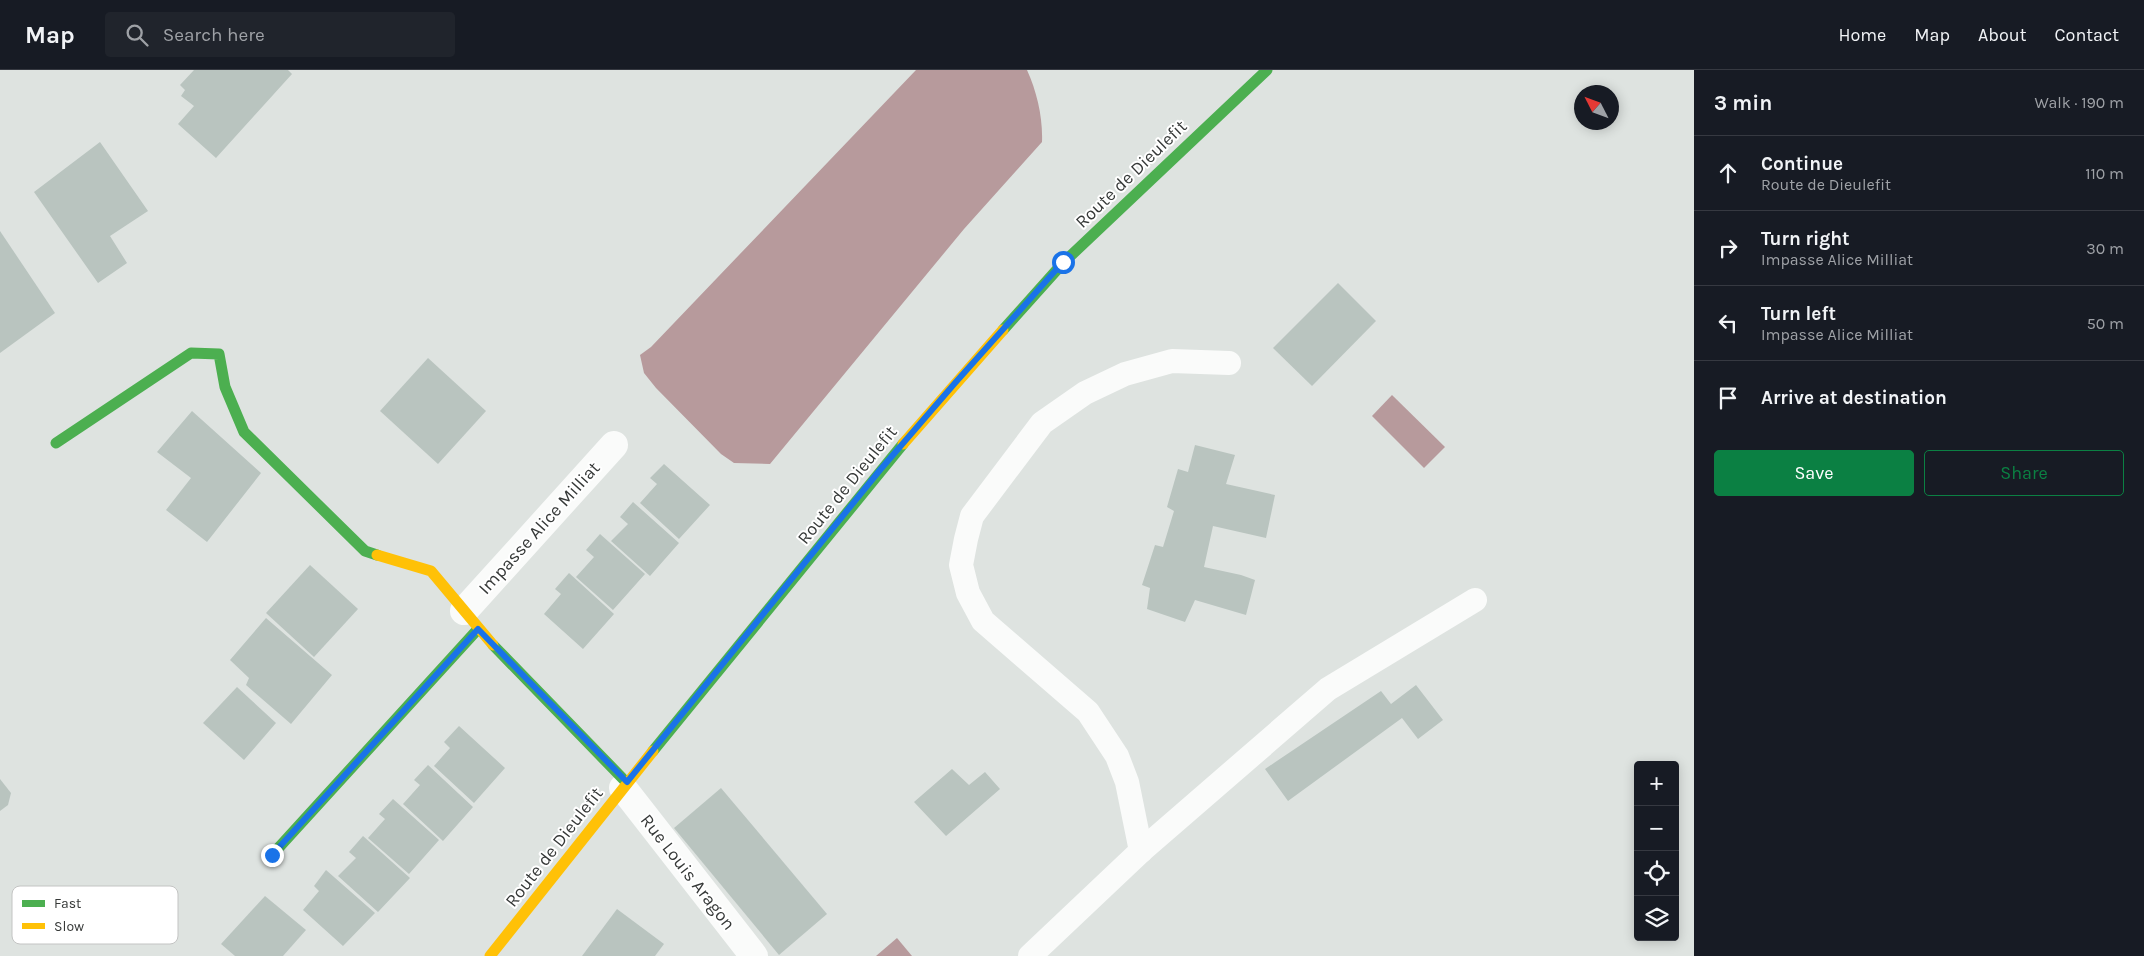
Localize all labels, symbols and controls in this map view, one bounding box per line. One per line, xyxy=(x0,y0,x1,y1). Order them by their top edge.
search box xyxy=(105,12,455,57)
text: Map xyxy=(25,21,75,49)
icon: search xyxy=(123,21,151,49)
text: Search here xyxy=(163,24,265,46)
text: Home xyxy=(1838,24,1886,46)
text: Map xyxy=(1914,24,1950,46)
text: About xyxy=(1978,24,2027,46)
text: Contact xyxy=(2055,24,2119,46)
north arrow xyxy=(1574,85,1619,130)
text: 3 min xyxy=(1714,91,1772,115)
text: Walk · 190 m xyxy=(2035,93,2124,112)
street label: Route de Dieulefit xyxy=(1071,115,1191,233)
text: Continue xyxy=(1761,153,1843,175)
icon: ahead xyxy=(1714,159,1742,187)
text: 110 m xyxy=(2085,164,2124,183)
text: Route de Dieulefit xyxy=(1761,175,1891,194)
text: Turn right xyxy=(1761,228,1850,250)
icon: right xyxy=(1714,234,1742,262)
text: 30 m xyxy=(2086,239,2124,258)
text: Impasse Alice Milliat xyxy=(1761,250,1913,269)
route start xyxy=(1052,251,1075,274)
text: Turn left xyxy=(1761,303,1836,325)
icon: left xyxy=(1714,309,1742,337)
text: 50 m xyxy=(2087,314,2124,333)
text: Impasse Alice Milliat xyxy=(1761,325,1913,344)
icon: arrive xyxy=(1714,384,1742,412)
text: Arrive at destination xyxy=(1761,387,1947,409)
street label: Route de Dieulefit xyxy=(792,421,902,549)
button: Save xyxy=(1714,450,1914,496)
button: Share xyxy=(1924,450,2124,496)
street label: Impasse Alice Milliat xyxy=(474,457,605,599)
map controls xyxy=(1634,761,1679,941)
button: + xyxy=(1634,761,1679,806)
street label: Route de Dieulefit xyxy=(500,782,608,911)
button: − xyxy=(1634,806,1679,851)
street label: Rue Louis Aragon xyxy=(636,810,740,934)
route end xyxy=(261,844,284,867)
button: locate xyxy=(1634,851,1679,896)
legend xyxy=(12,886,178,944)
text: Fast xyxy=(54,895,81,912)
button: layers xyxy=(1634,896,1679,941)
text: Slow xyxy=(54,918,84,935)

